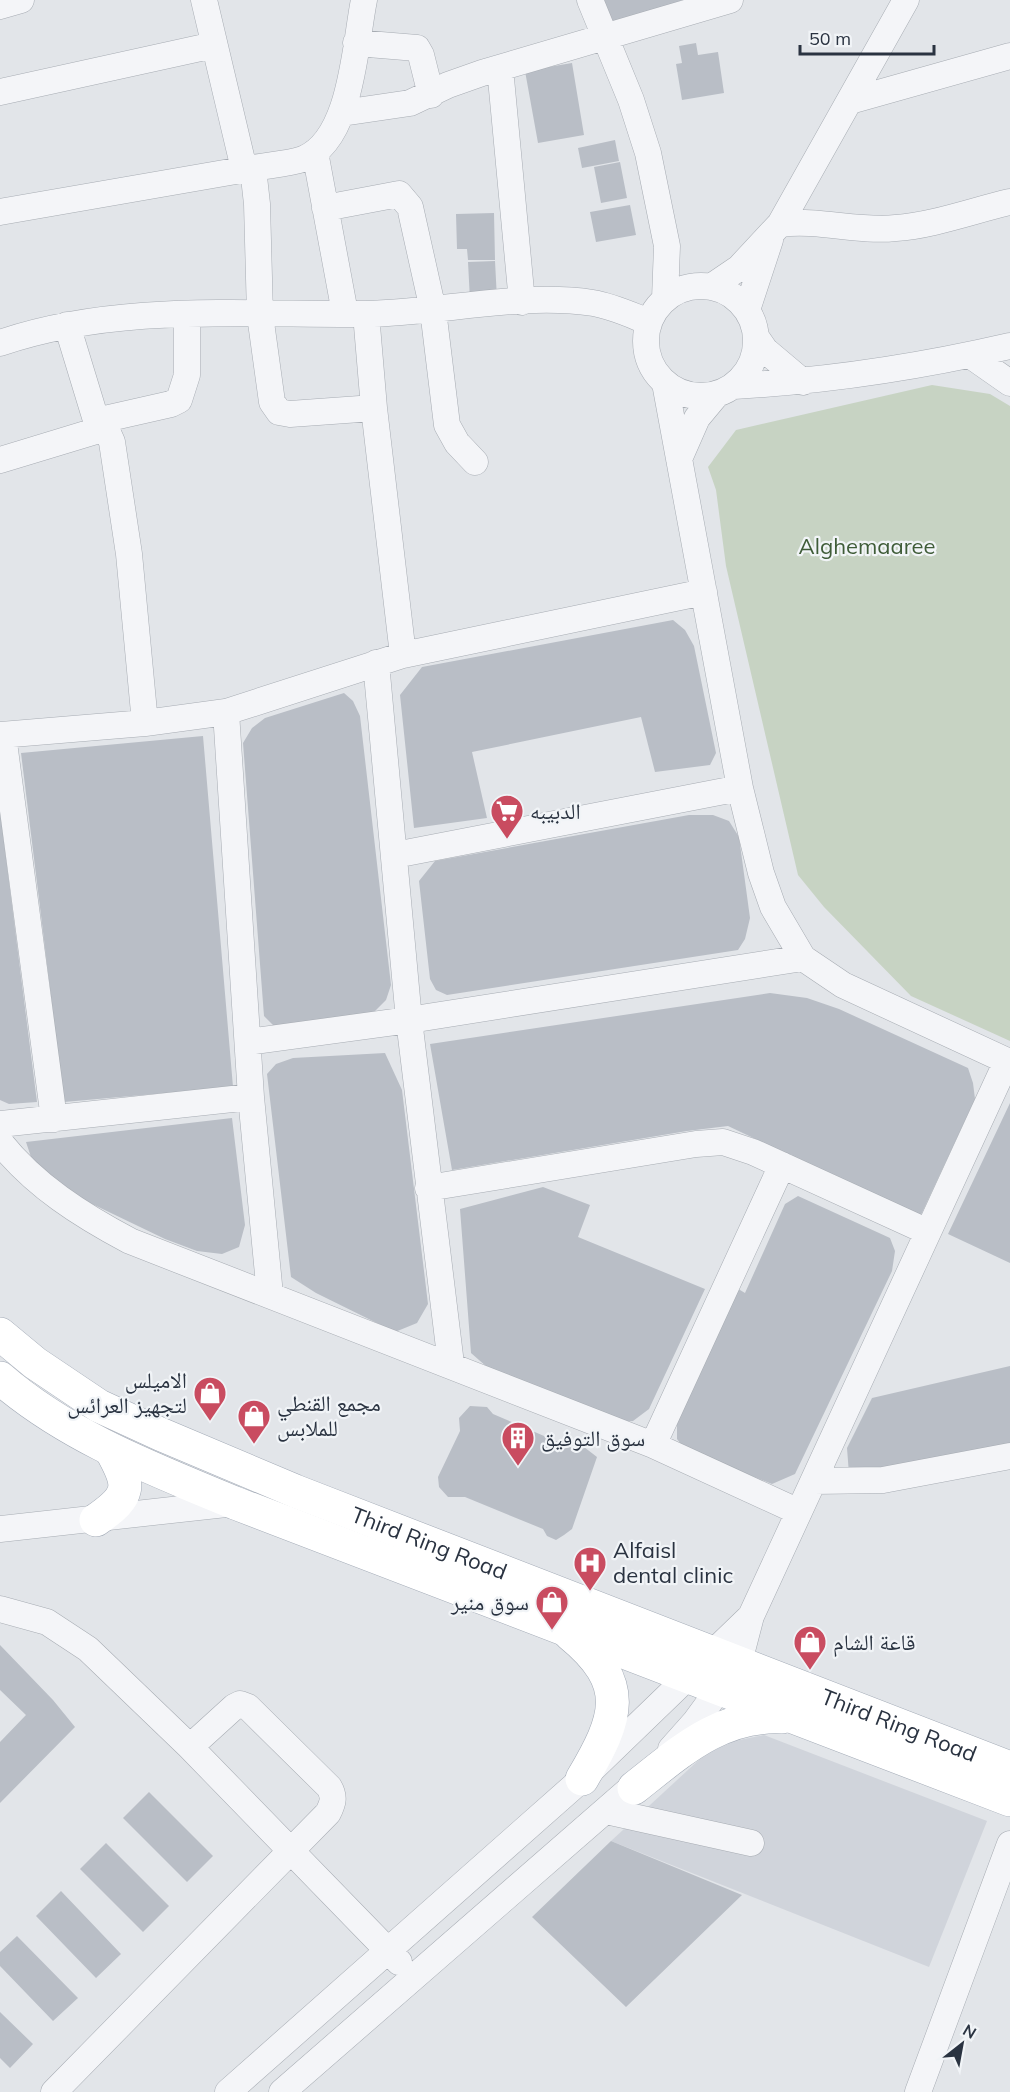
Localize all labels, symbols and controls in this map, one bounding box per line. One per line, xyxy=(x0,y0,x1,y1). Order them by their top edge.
scale bar xyxy=(800,18,934,56)
text: 50 m xyxy=(809,27,851,50)
park label: Alghemaaree xyxy=(798,532,936,560)
supermarket icon: الدبيبه xyxy=(489,793,525,840)
place label: الدبيبه xyxy=(530,797,581,825)
place label: الاميلس لتجهيز العرائس xyxy=(67,1366,187,1419)
shop icon: الاميلس لتجهيز العرائس xyxy=(192,1375,228,1422)
place label: مجمع القنطي للملابس xyxy=(277,1389,381,1442)
shop icon: مجمع القنطي للملابس xyxy=(236,1398,272,1445)
building icon: سوق التوفيق xyxy=(500,1420,536,1467)
place label: سوق التوفيق xyxy=(541,1424,645,1452)
street label: Third Ring Road xyxy=(347,1500,511,1586)
place label: Alfaisl dental clinic xyxy=(613,1536,733,1589)
hospital icon: Alfaisl dental clinic xyxy=(572,1545,608,1592)
shop icon: سوق منير xyxy=(534,1584,570,1631)
place label: سوق منير xyxy=(450,1588,529,1616)
shop icon: قاعة الشام xyxy=(792,1624,828,1671)
place label: قاعة الشام xyxy=(833,1628,915,1657)
street label: Third Ring Road xyxy=(817,1682,981,1768)
north arrow xyxy=(932,2014,992,2074)
text: N xyxy=(959,2019,980,2043)

